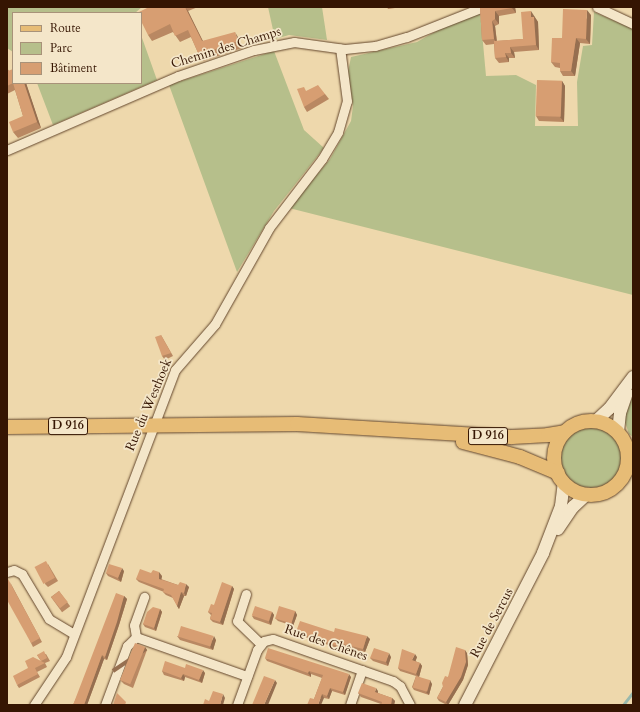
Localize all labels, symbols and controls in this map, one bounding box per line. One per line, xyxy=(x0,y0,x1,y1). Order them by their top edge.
legend xyxy=(12,12,142,84)
text: Route xyxy=(50,20,81,36)
street label: Chemin des Champs xyxy=(169,24,283,72)
text: Parc xyxy=(50,40,72,56)
text: Bâtiment xyxy=(50,60,97,76)
street label: Rue du Westhoek xyxy=(123,356,175,454)
road number: D 916 xyxy=(48,416,88,436)
road number: D 916 xyxy=(468,426,508,446)
street label: Rue de Sercus xyxy=(467,586,517,660)
street label: Rue des Chênes xyxy=(282,621,370,665)

